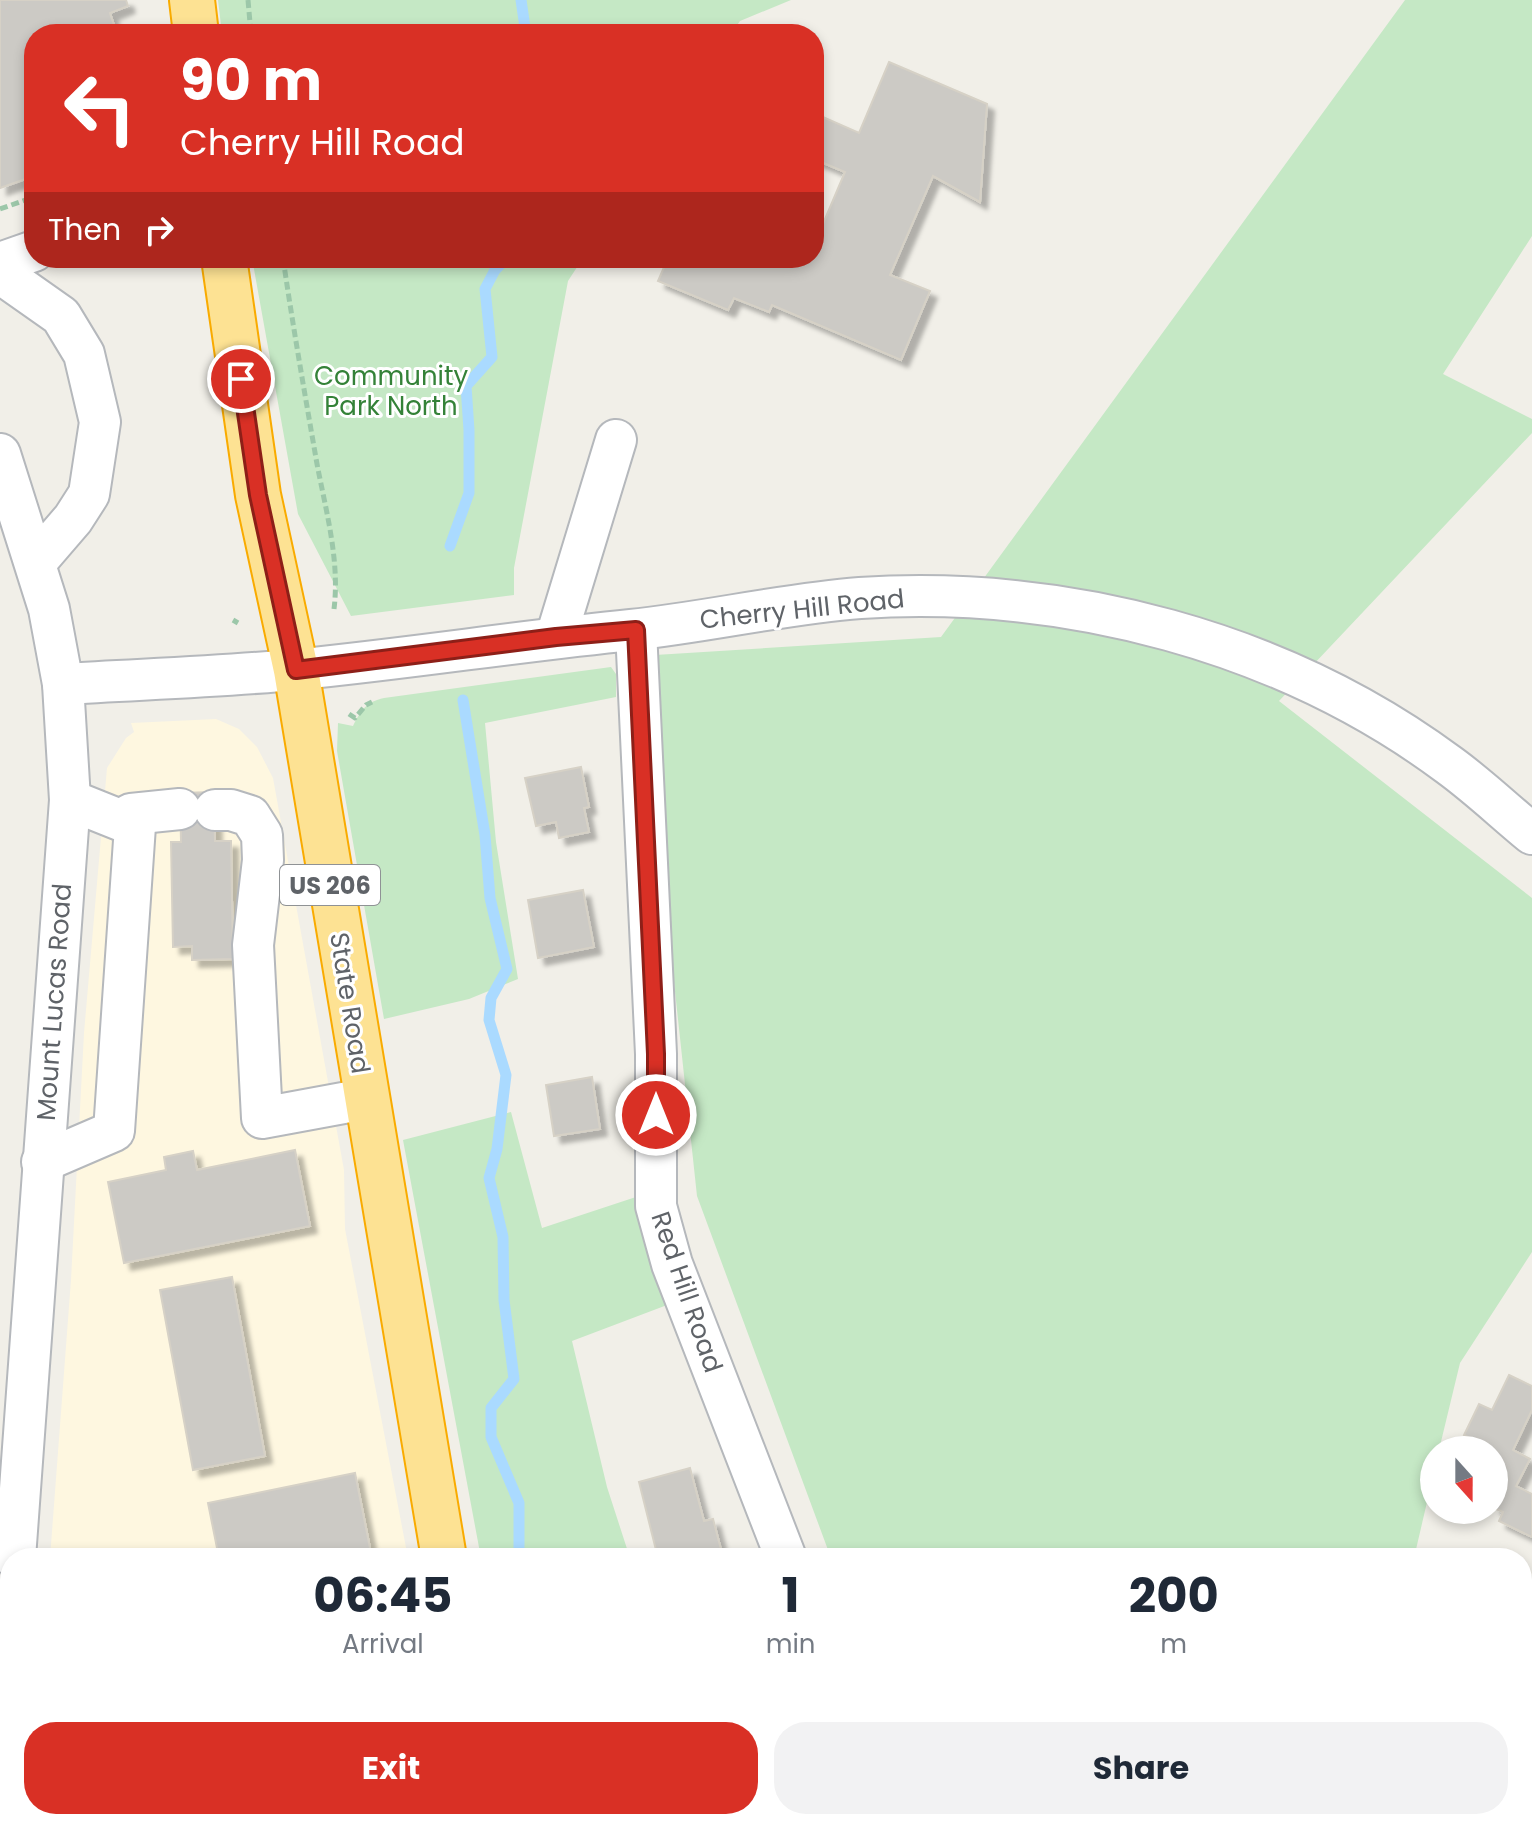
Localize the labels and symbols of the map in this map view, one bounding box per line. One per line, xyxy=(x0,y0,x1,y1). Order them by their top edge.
pin xyxy=(207,345,275,413)
park label: Community Park North xyxy=(314,358,468,424)
street label: Cherry Hill Road xyxy=(698,580,906,638)
road number: US 206 xyxy=(280,865,380,905)
street label: Mount Lucas Road xyxy=(28,882,80,1122)
street label: State Road xyxy=(321,930,379,1076)
position arrow xyxy=(614,1073,698,1157)
street label: Red Hill Road xyxy=(643,1207,731,1377)
north arrow xyxy=(1420,1436,1508,1524)

